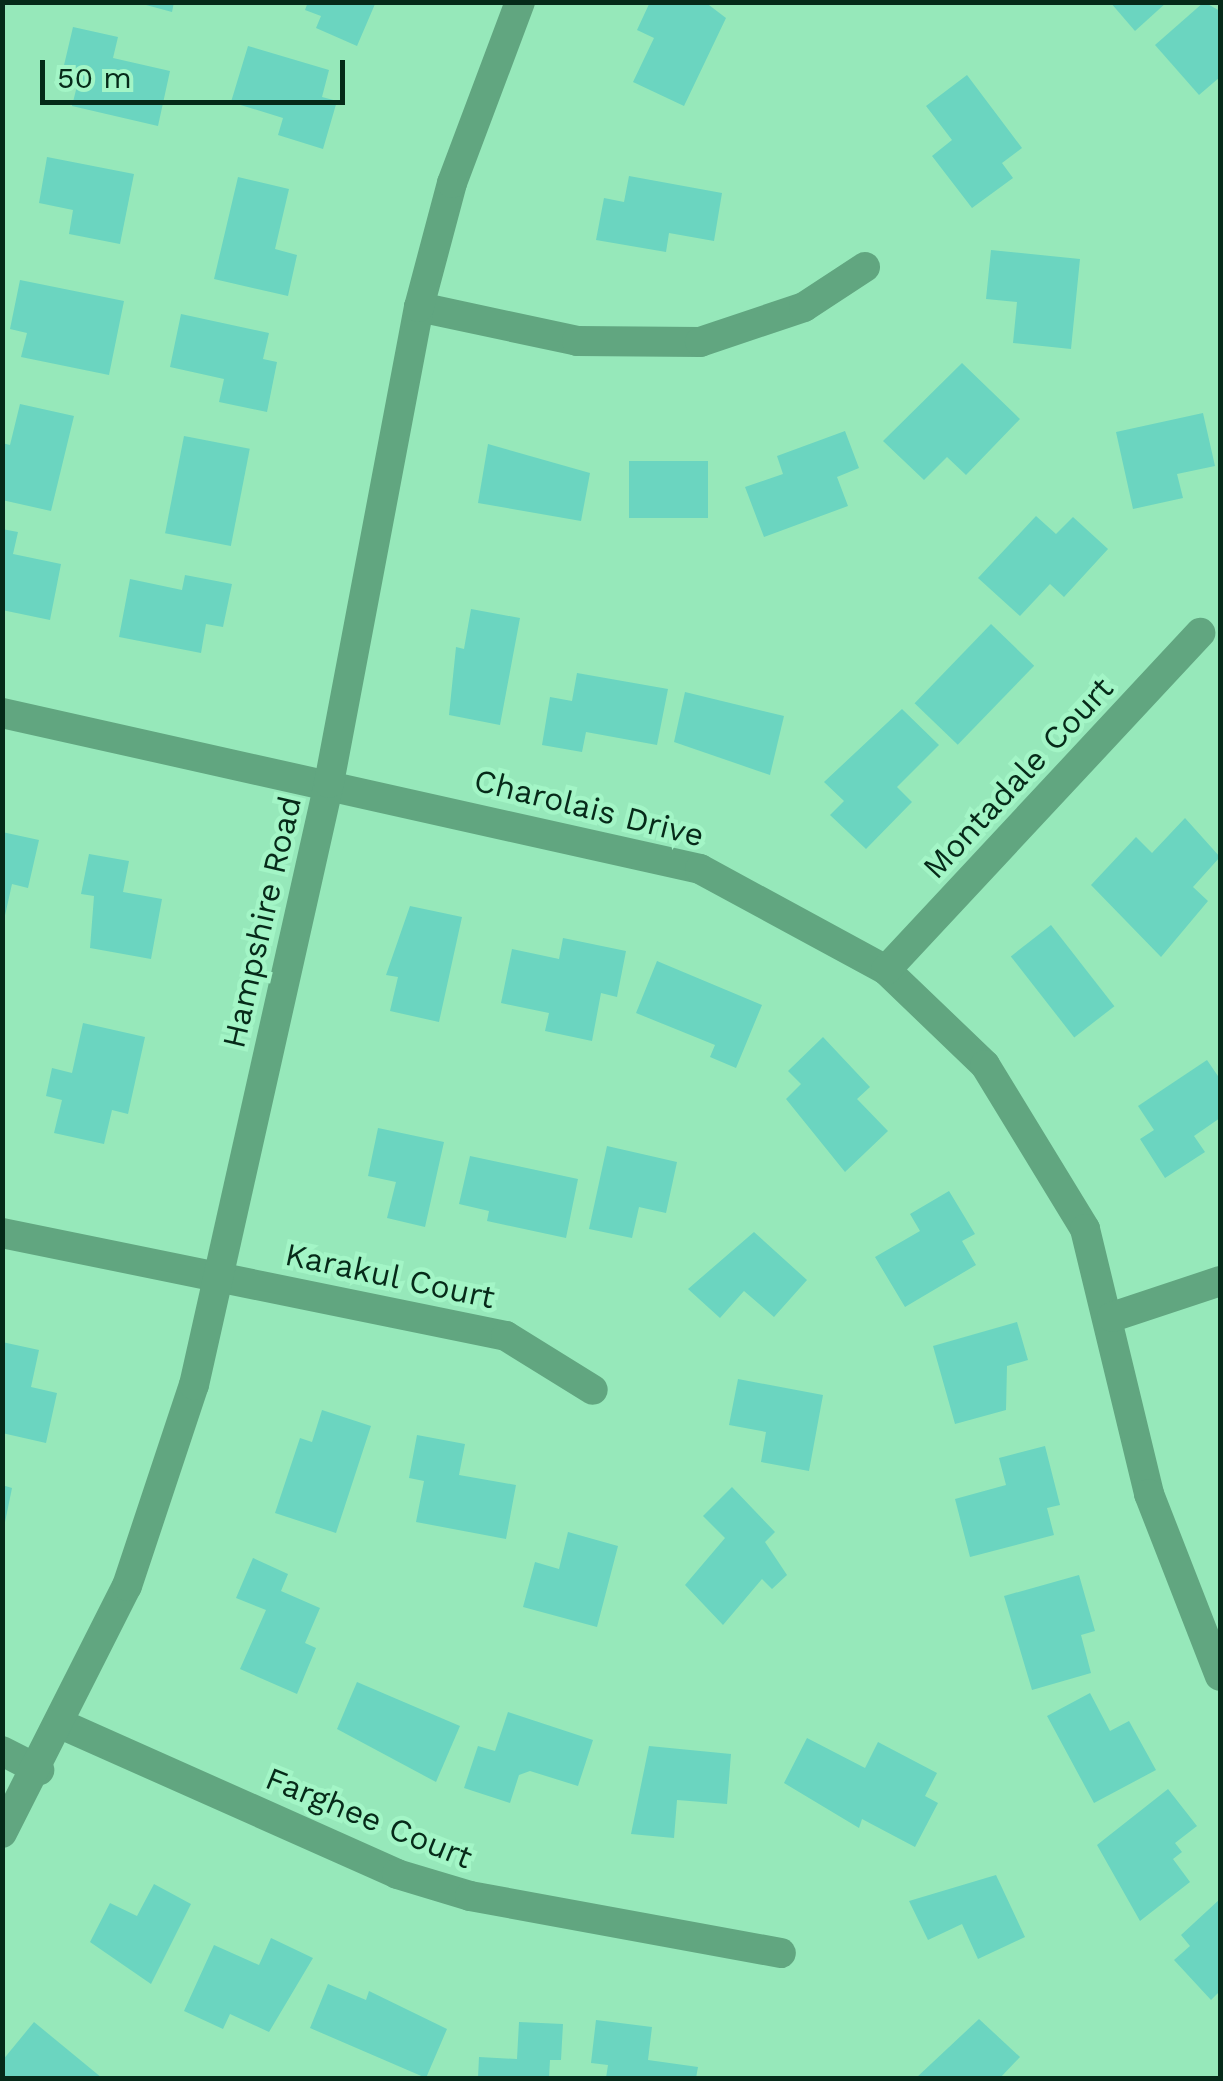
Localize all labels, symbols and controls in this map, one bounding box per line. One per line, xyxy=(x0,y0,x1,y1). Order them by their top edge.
scale bar xyxy=(45,40,350,102)
text: 50 m xyxy=(57,60,132,95)
street label: Montadale Court xyxy=(915,669,1121,887)
street label: Charolais Drive xyxy=(470,761,708,855)
street label: Hampshire Road xyxy=(214,792,310,1052)
street label: Karakul Court xyxy=(281,1235,499,1317)
street label: Farghee Court xyxy=(260,1759,478,1877)

